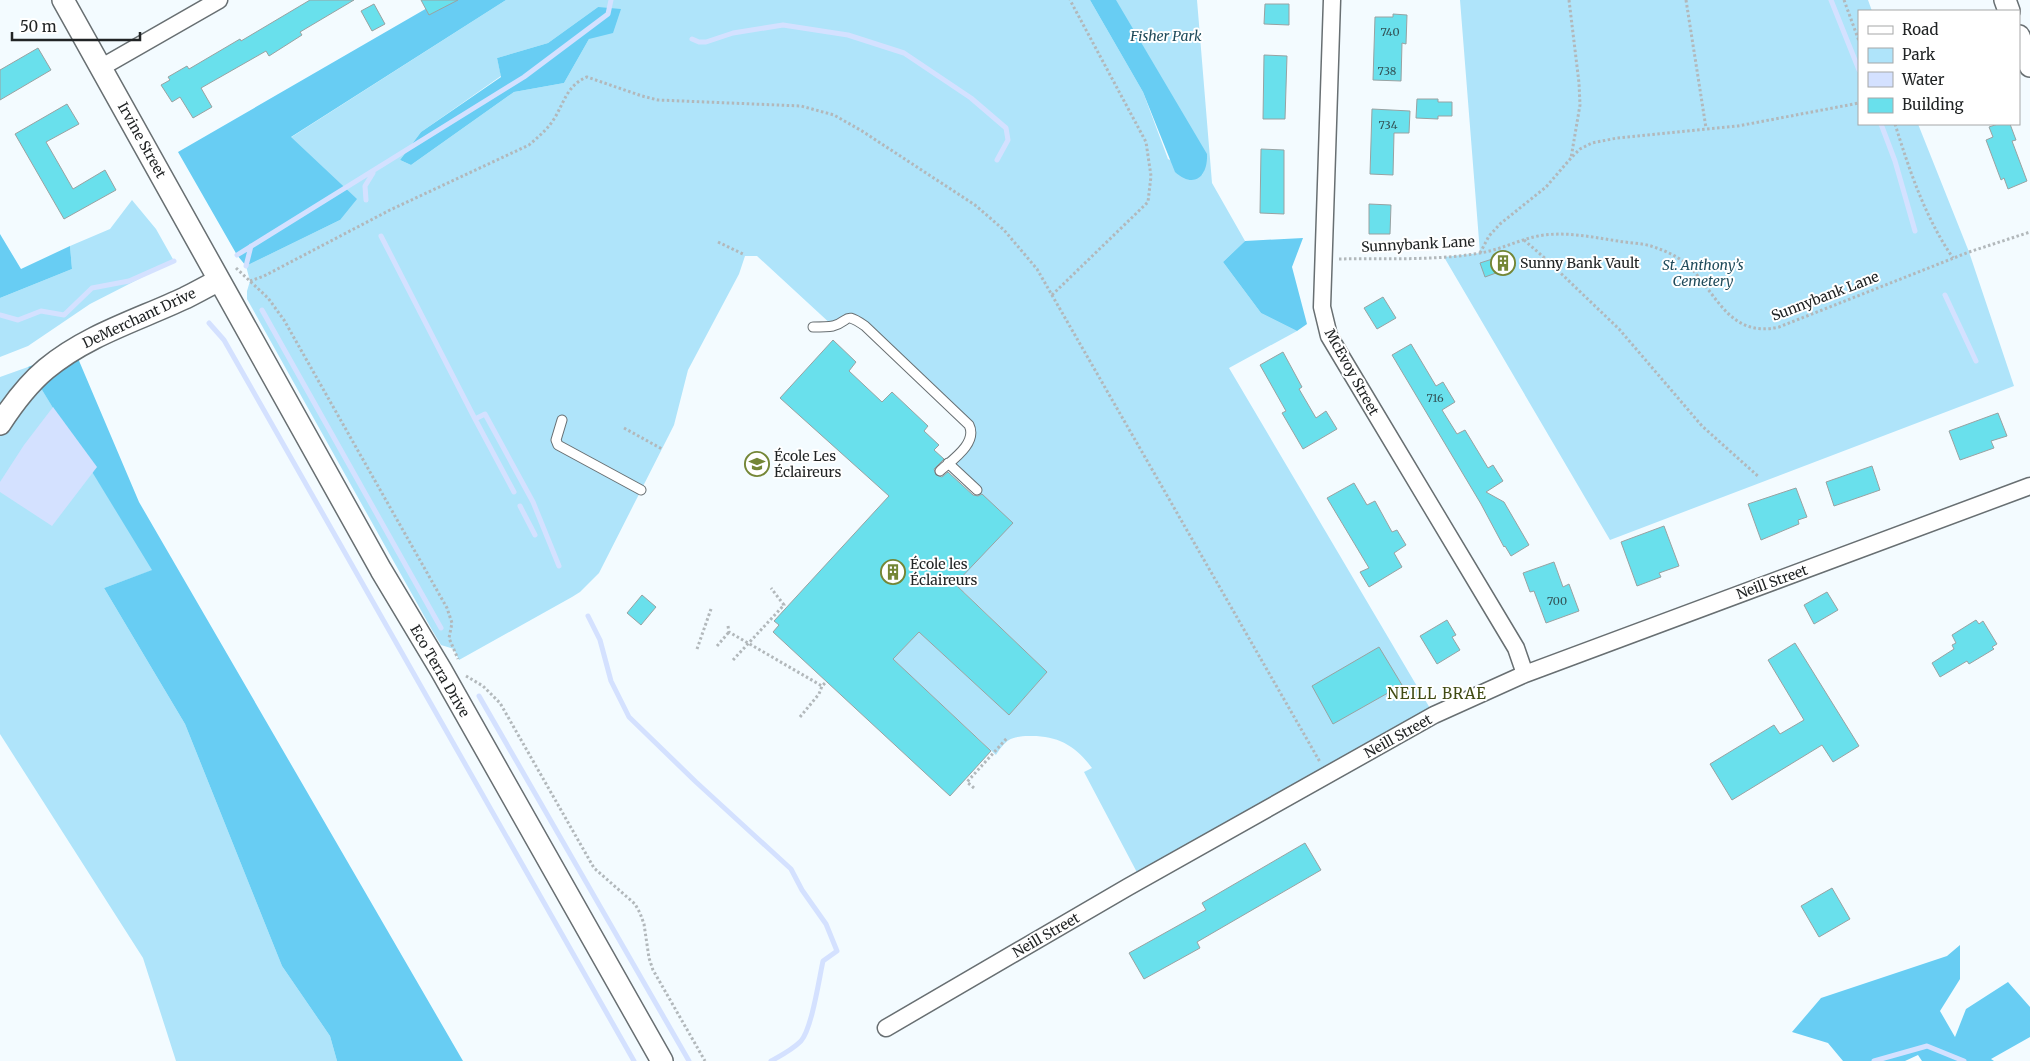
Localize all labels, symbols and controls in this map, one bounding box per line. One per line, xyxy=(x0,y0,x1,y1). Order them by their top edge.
scale bar xyxy=(12,10,140,42)
legend xyxy=(1858,10,2020,125)
text: 50 m xyxy=(20,17,57,36)
text: Road xyxy=(1902,20,1938,39)
house number: 740 xyxy=(1380,25,1400,39)
park label: Fisher Park xyxy=(1129,27,1202,45)
text: Park xyxy=(1902,45,1936,64)
house number: 738 xyxy=(1378,64,1397,78)
text: Water xyxy=(1901,70,1945,89)
text: Building xyxy=(1902,95,1964,114)
street label: Irvine Street xyxy=(114,99,171,182)
house number: 734 xyxy=(1379,118,1398,132)
street label: Sunnybank Lane xyxy=(1361,232,1475,256)
building icon: Sunny Bank Vault xyxy=(1490,250,1516,276)
place label: Sunny Bank Vault xyxy=(1520,254,1640,272)
park label: St. Anthony’s Cemetery xyxy=(1662,256,1744,290)
street label: Sunnybank Lane xyxy=(1769,267,1881,325)
street label: DeMerchant Drive xyxy=(80,284,198,352)
street label: McEvoy Street xyxy=(1321,325,1384,419)
house number: 716 xyxy=(1426,391,1444,405)
place label: École Les Éclaireurs xyxy=(774,447,841,481)
school or university icon: École Les Éclaireurs xyxy=(744,451,770,477)
place label: École les Éclaireurs xyxy=(910,555,977,589)
building icon: École les Éclaireurs xyxy=(880,559,906,585)
street label: Neill Street xyxy=(1734,561,1811,603)
house number: 700 xyxy=(1547,594,1567,608)
street label: Eco Terra Drive xyxy=(406,622,474,720)
district label: NEILL BRAE xyxy=(1387,684,1487,703)
street label: Neill Street xyxy=(1361,710,1435,762)
street label: Neill Street xyxy=(1009,908,1083,961)

